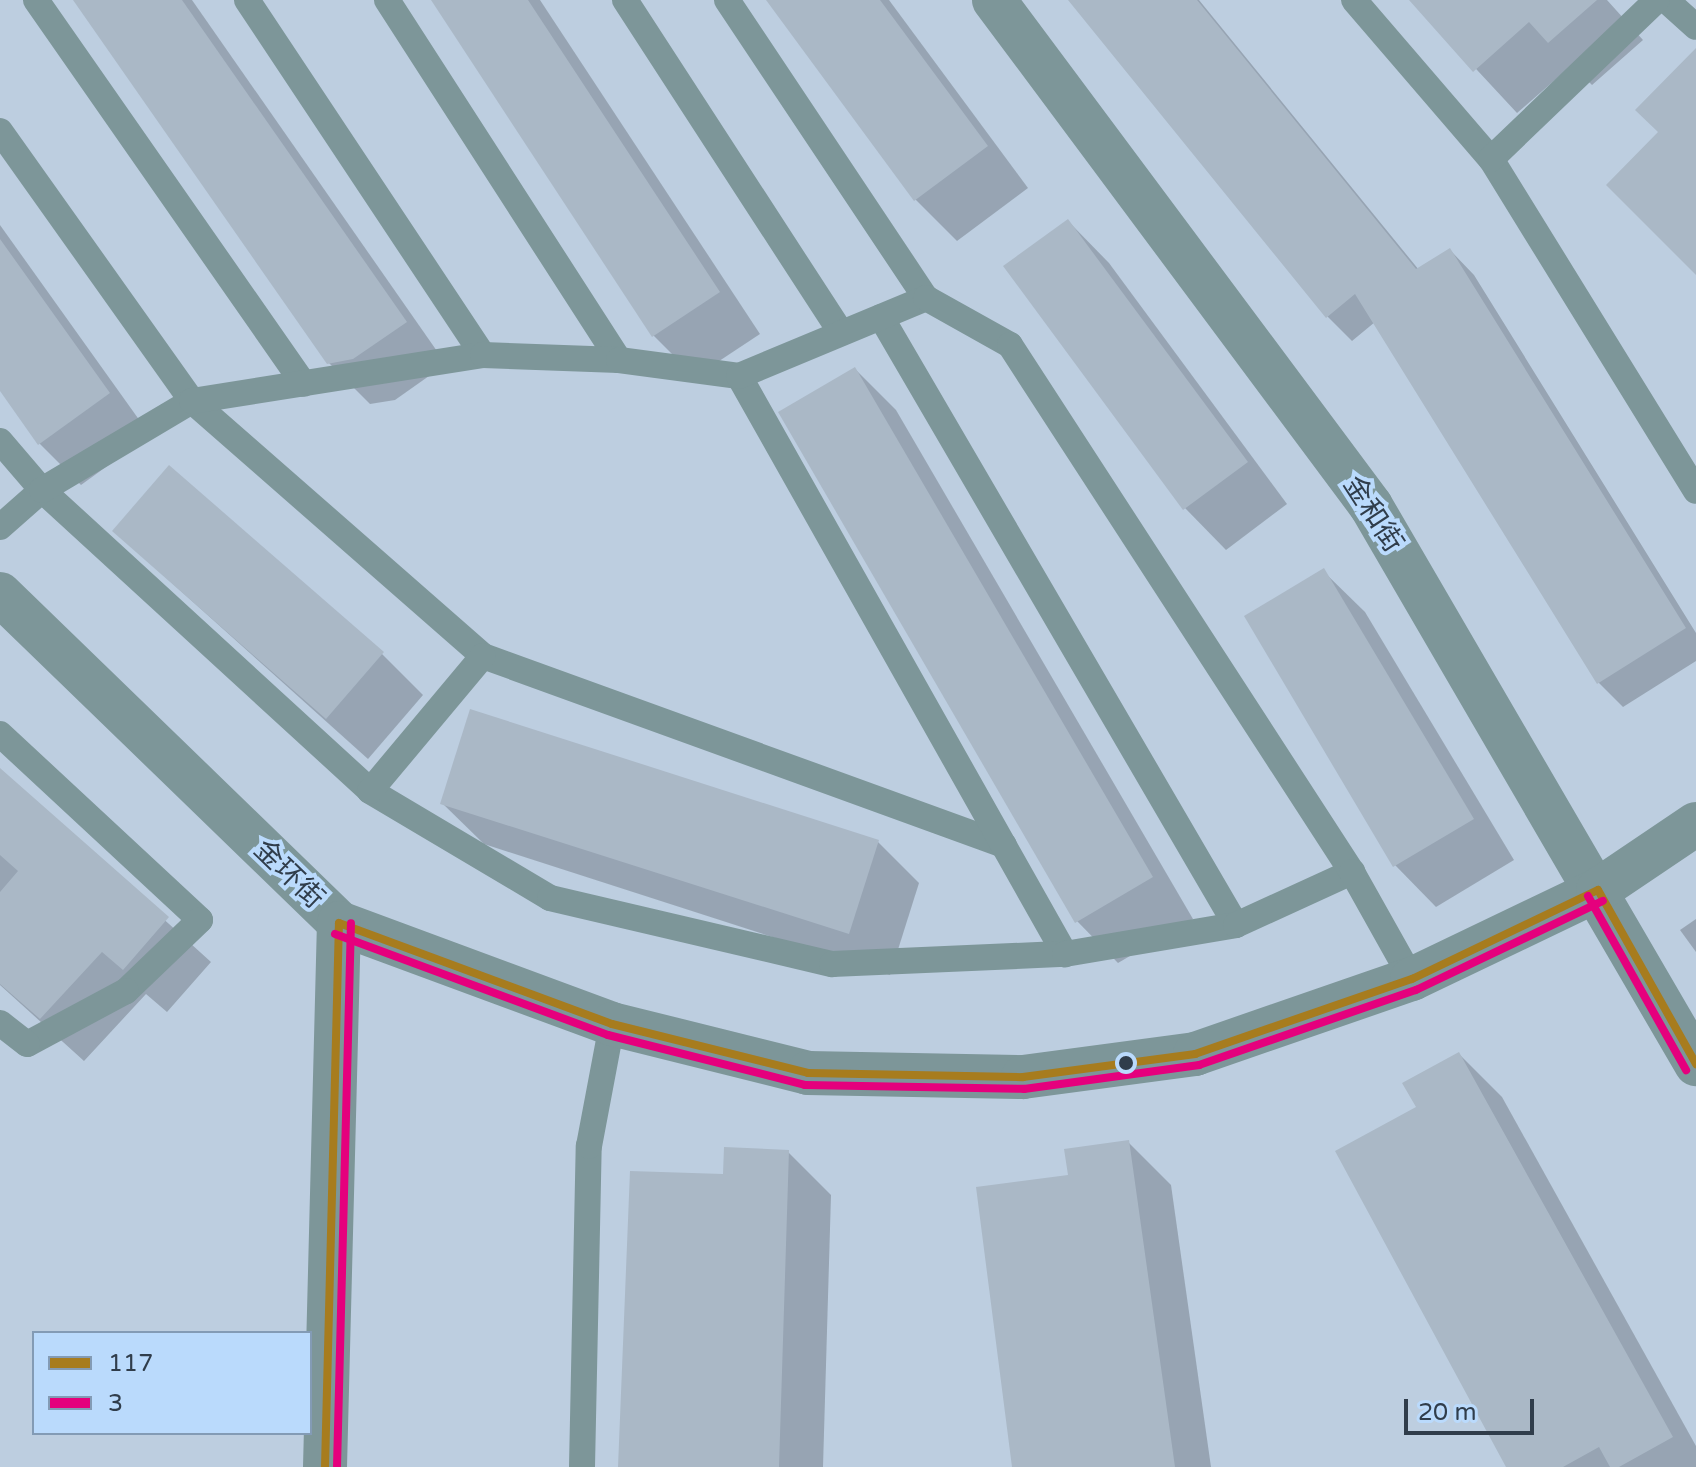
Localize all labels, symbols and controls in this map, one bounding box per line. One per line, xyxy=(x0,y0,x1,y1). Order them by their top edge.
street label: 金和街 xyxy=(1336,470,1410,558)
street label: 金环街 xyxy=(247,833,331,915)
unlabelled marker xyxy=(1118,1055,1134,1071)
legend xyxy=(32,1331,312,1435)
text: 117 xyxy=(108,1349,153,1378)
scale bar xyxy=(1408,1383,1538,1433)
text: 3 xyxy=(108,1389,123,1418)
text: 20 m xyxy=(1418,1398,1476,1427)

